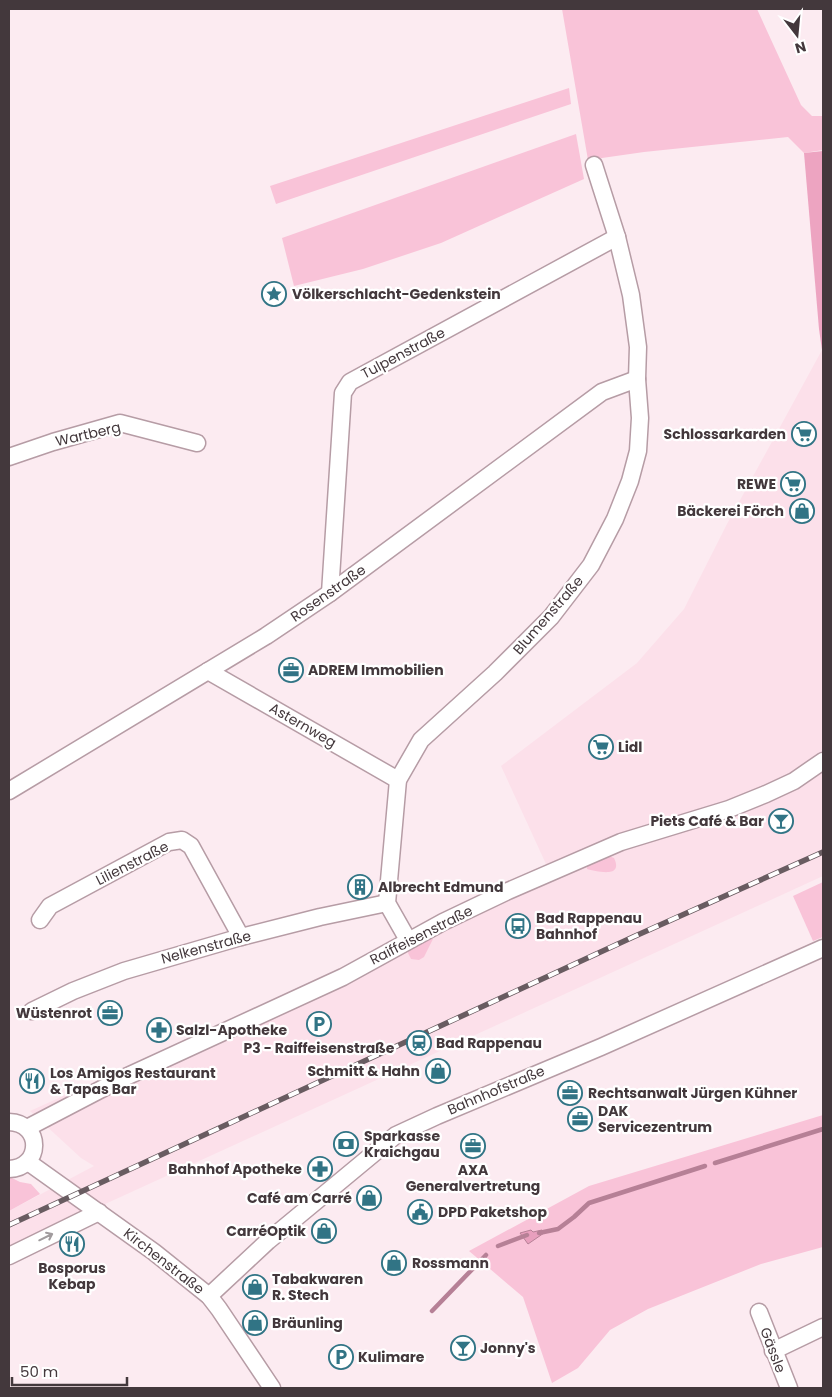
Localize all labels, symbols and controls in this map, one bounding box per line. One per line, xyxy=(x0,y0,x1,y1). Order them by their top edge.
north arrow xyxy=(772,10,822,60)
text: N xyxy=(793,36,808,59)
place icon: Völkerschlacht-Gedenkstein xyxy=(261,281,287,307)
place label: Völkerschlacht-Gedenkstein xyxy=(292,284,501,304)
street label: Tulpenstraße xyxy=(358,322,449,384)
street label: Wartberg xyxy=(53,417,123,451)
supermarket icon: Schlossarkarden xyxy=(791,421,817,447)
place label: Schlossarkarden xyxy=(664,424,786,444)
supermarket icon: REWE xyxy=(780,471,806,497)
place label: REWE xyxy=(737,474,776,494)
shop icon: Bäckerei Förch xyxy=(789,498,815,524)
place label: Bäckerei Förch xyxy=(677,501,784,521)
street label: Rosenstraße xyxy=(286,559,370,626)
street label: Blumenstraße xyxy=(508,571,588,659)
office icon: ADREM Immobilien xyxy=(278,657,304,683)
place label: ADREM Immobilien xyxy=(308,660,444,680)
street label: Asternweg xyxy=(266,698,340,752)
supermarket icon: Lidl xyxy=(588,734,614,760)
place label: Lidl xyxy=(618,737,642,757)
bar icon: Piets Café & Bar xyxy=(768,808,794,834)
place label: Piets Café & Bar xyxy=(650,811,764,831)
street label: Lilienstraße xyxy=(92,836,172,890)
building icon: Albrecht Edmund xyxy=(347,874,373,900)
place label: Albrecht Edmund xyxy=(378,877,503,897)
street label: Raiffeisenstraße xyxy=(366,900,476,970)
place label: Bad Rappenau Bahnhof xyxy=(536,908,642,944)
bus stop icon: Bad Rappenau Bahnhof xyxy=(505,913,531,939)
street label: Nelkenstraße xyxy=(159,925,253,969)
office icon: Wüstenrot xyxy=(97,1000,123,1026)
place label: Wüstenrot xyxy=(16,1003,92,1023)
parking icon: P3 - Raiffeisenstraße xyxy=(306,1011,332,1037)
pharmacy icon: Salzl-Apotheke xyxy=(146,1017,172,1043)
place label: Salzl-Apotheke xyxy=(176,1020,288,1040)
station icon: Bad Rappenau xyxy=(406,1030,432,1056)
place label: Bad Rappenau xyxy=(436,1033,542,1053)
place label: P3 - Raiffeisenstraße xyxy=(244,1038,395,1058)
shop icon: Schmitt & Hahn xyxy=(425,1058,451,1084)
street label: Bahnhofstraße xyxy=(444,1060,548,1119)
place label: Schmitt & Hahn xyxy=(307,1061,420,1081)
place label: Los Amigos Restaurant & Tapas Bar xyxy=(50,1063,216,1099)
restaurant icon: Los Amigos Restaurant & Tapas Bar xyxy=(19,1068,45,1094)
office icon: Rechtsanwalt Jürgen Kühner xyxy=(557,1080,583,1106)
place label: Rechtsanwalt Jürgen Kühner xyxy=(588,1083,797,1103)
place label: DAK Servicezentrum xyxy=(598,1101,712,1137)
office icon: DAK Servicezentrum xyxy=(567,1106,593,1132)
place label: Sparkasse Kraichgau xyxy=(364,1126,440,1162)
bank icon: Sparkasse Kraichgau xyxy=(333,1131,359,1157)
office icon: AXA Generalvertretung xyxy=(460,1133,486,1159)
pharmacy icon: Bahnhof Apotheke xyxy=(307,1156,333,1182)
place label: Bahnhof Apotheke xyxy=(168,1159,302,1179)
place label: AXA Generalvertretung xyxy=(406,1160,540,1196)
shop icon: Café am Carré xyxy=(356,1185,382,1211)
place label: Café am Carré xyxy=(247,1188,352,1208)
public building icon: DPD Paketshop xyxy=(407,1199,433,1225)
place label: DPD Paketshop xyxy=(438,1202,547,1222)
shop icon: CarréOptik xyxy=(311,1218,337,1244)
place label: CarréOptik xyxy=(226,1221,306,1241)
street label: Kirchenstraße xyxy=(119,1223,209,1299)
restaurant icon: Bosporus Kebap xyxy=(59,1231,85,1257)
one-way arrow xyxy=(38,1232,53,1241)
shop icon: Rossmann xyxy=(381,1250,407,1276)
place label: Rossmann xyxy=(412,1253,489,1273)
place label: Bosporus Kebap xyxy=(38,1258,106,1294)
place label: Tabakwaren R. Stech xyxy=(272,1269,363,1305)
shop icon: Tabakwaren R. Stech xyxy=(242,1274,268,1300)
shop icon: Bräunling xyxy=(242,1310,268,1336)
place label: Bräunling xyxy=(272,1313,343,1333)
street label: Gässle xyxy=(755,1324,791,1376)
bar icon: Jonny's xyxy=(450,1335,476,1361)
place label: Jonny's xyxy=(480,1338,536,1358)
parking icon: Kulimare xyxy=(328,1344,354,1370)
place label: Kulimare xyxy=(358,1347,425,1367)
scale bar xyxy=(12,1354,128,1386)
text: 50 m xyxy=(20,1361,58,1382)

